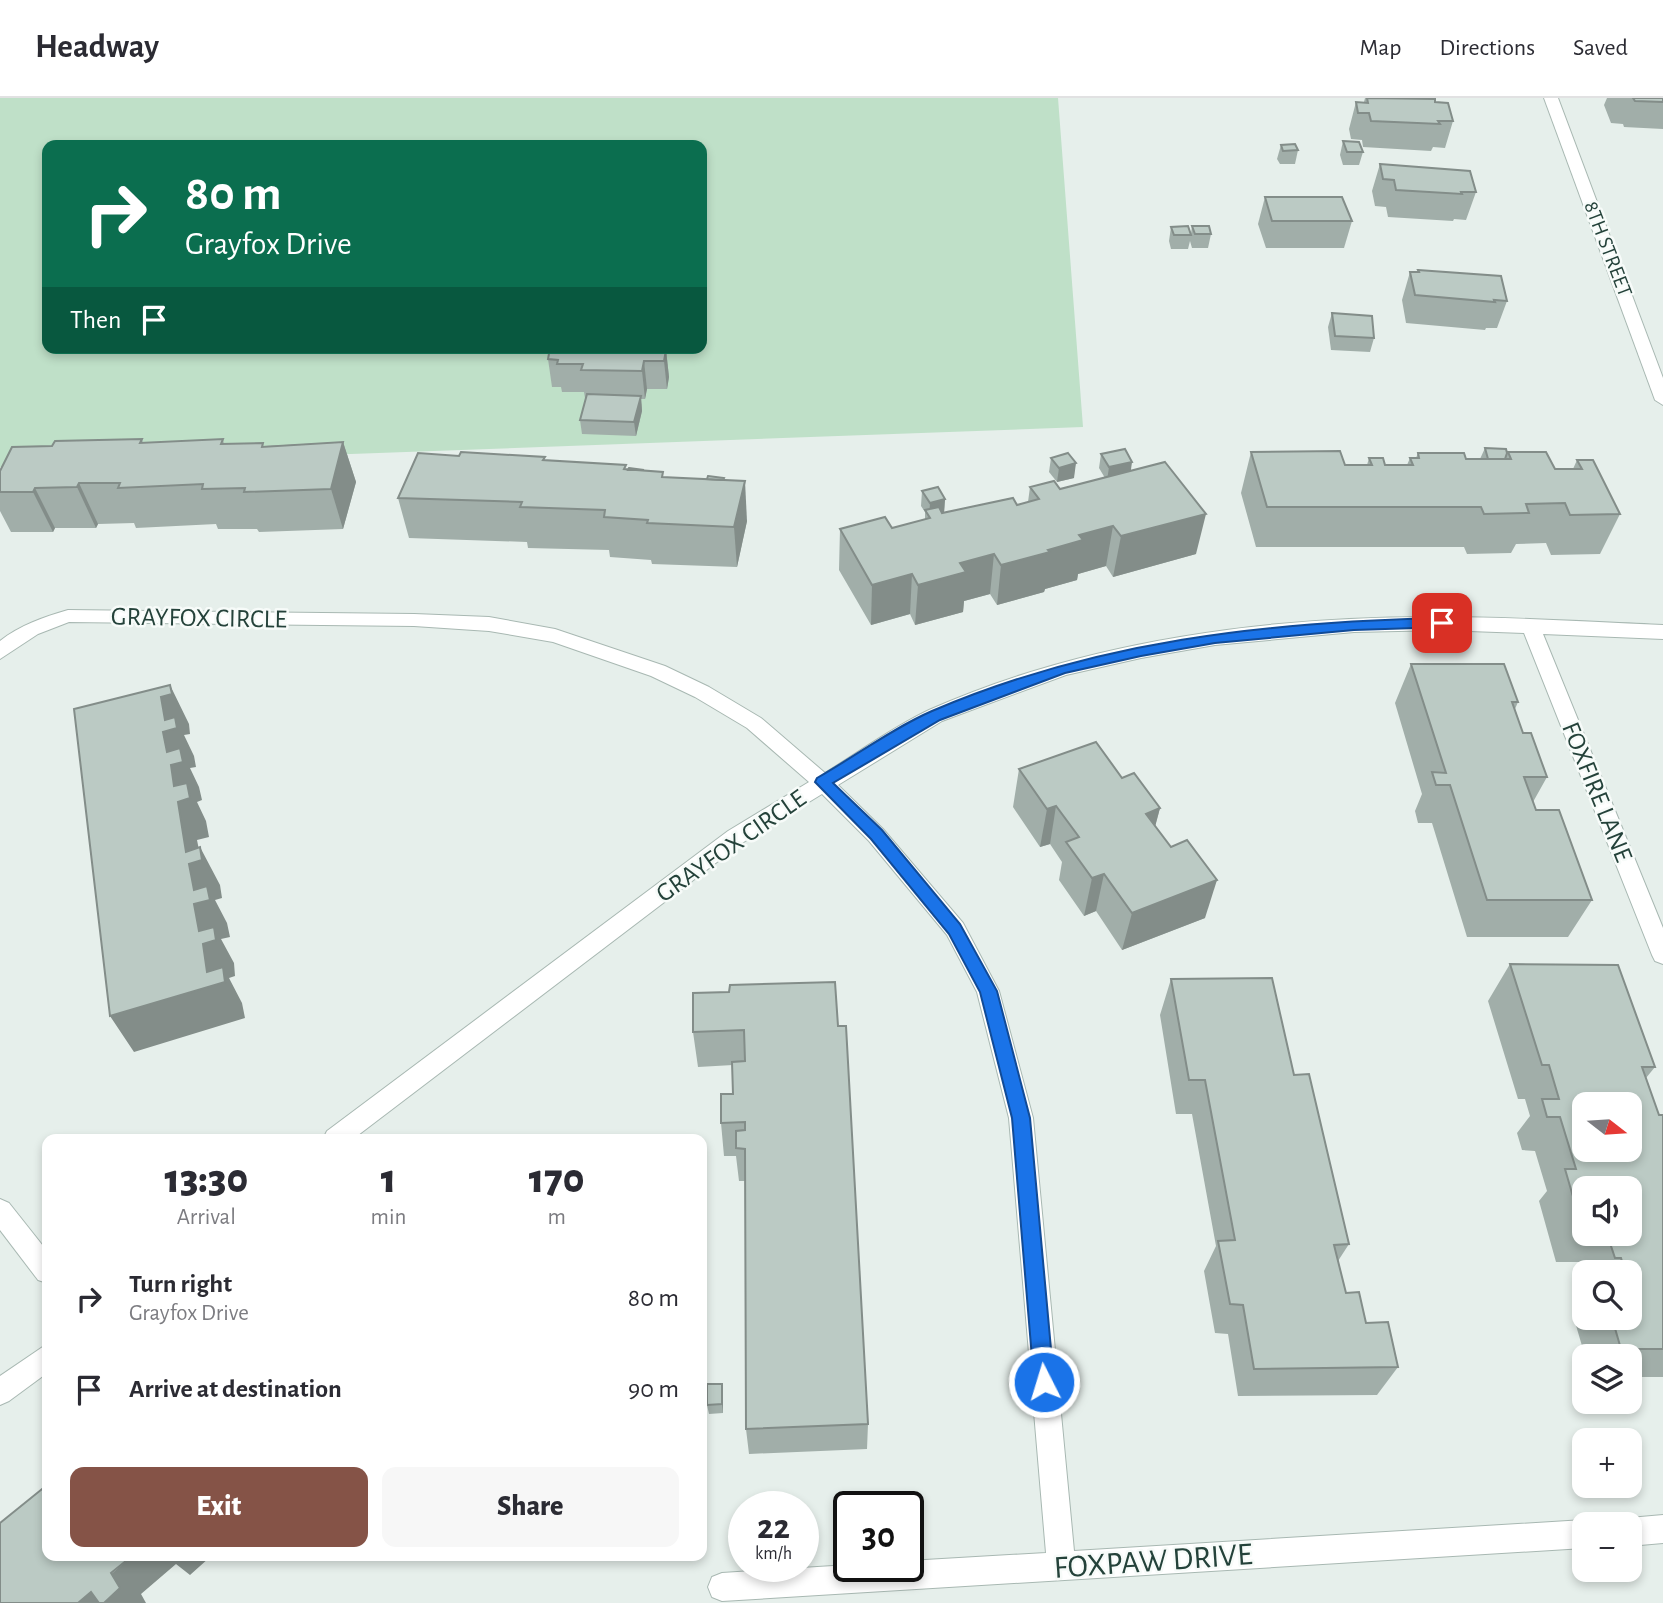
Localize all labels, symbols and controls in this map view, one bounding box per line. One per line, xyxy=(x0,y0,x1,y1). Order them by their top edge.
text: Headway xyxy=(35,31,159,64)
text: Map xyxy=(1359,36,1401,60)
text: Directions xyxy=(1439,36,1535,60)
text: Saved xyxy=(1573,36,1628,60)
icon: right xyxy=(70,168,161,259)
text: 80 m xyxy=(185,170,282,219)
street label: 8TH STREET xyxy=(1580,198,1636,300)
text: Grayfox Drive xyxy=(185,228,352,260)
icon: arrive xyxy=(135,301,173,339)
text: Then xyxy=(70,307,121,333)
pin xyxy=(1412,593,1472,653)
street label: GRAYFOX CIRCLE xyxy=(111,603,287,633)
icon: arrive xyxy=(1423,604,1461,642)
street label: FOXFIRE LANE xyxy=(1557,718,1637,866)
street label: GRAYFOX CIRCLE xyxy=(651,785,811,907)
north arrow xyxy=(1572,1092,1642,1162)
map controls xyxy=(1572,1092,1642,1582)
text: 13:30 xyxy=(164,1158,248,1200)
text: 1 xyxy=(381,1158,396,1200)
text: 170 xyxy=(529,1158,585,1200)
button: sound xyxy=(1572,1176,1642,1246)
text: Arrival xyxy=(177,1206,236,1229)
text: min xyxy=(371,1206,406,1229)
text: m xyxy=(548,1206,566,1229)
button: search xyxy=(1572,1260,1642,1330)
text: Turn right xyxy=(129,1271,232,1297)
icon: right xyxy=(70,1280,108,1318)
text: 80 m xyxy=(628,1285,679,1311)
text: Grayfox Drive xyxy=(129,1302,249,1325)
button: layers xyxy=(1572,1344,1642,1414)
position arrow xyxy=(1007,1345,1081,1419)
icon: arrive xyxy=(70,1371,108,1409)
text: Arrive at destination xyxy=(129,1376,342,1402)
text: 90 m xyxy=(628,1376,679,1402)
button: + xyxy=(1572,1428,1642,1498)
button: Exit xyxy=(70,1467,368,1547)
button: Share xyxy=(382,1467,679,1547)
speed limit sign: 30 xyxy=(833,1491,924,1582)
text: 22 xyxy=(757,1510,790,1545)
button: − xyxy=(1572,1512,1642,1582)
street label: FOXPAW DRIVE xyxy=(1053,1538,1253,1584)
text: km/h xyxy=(755,1545,792,1563)

